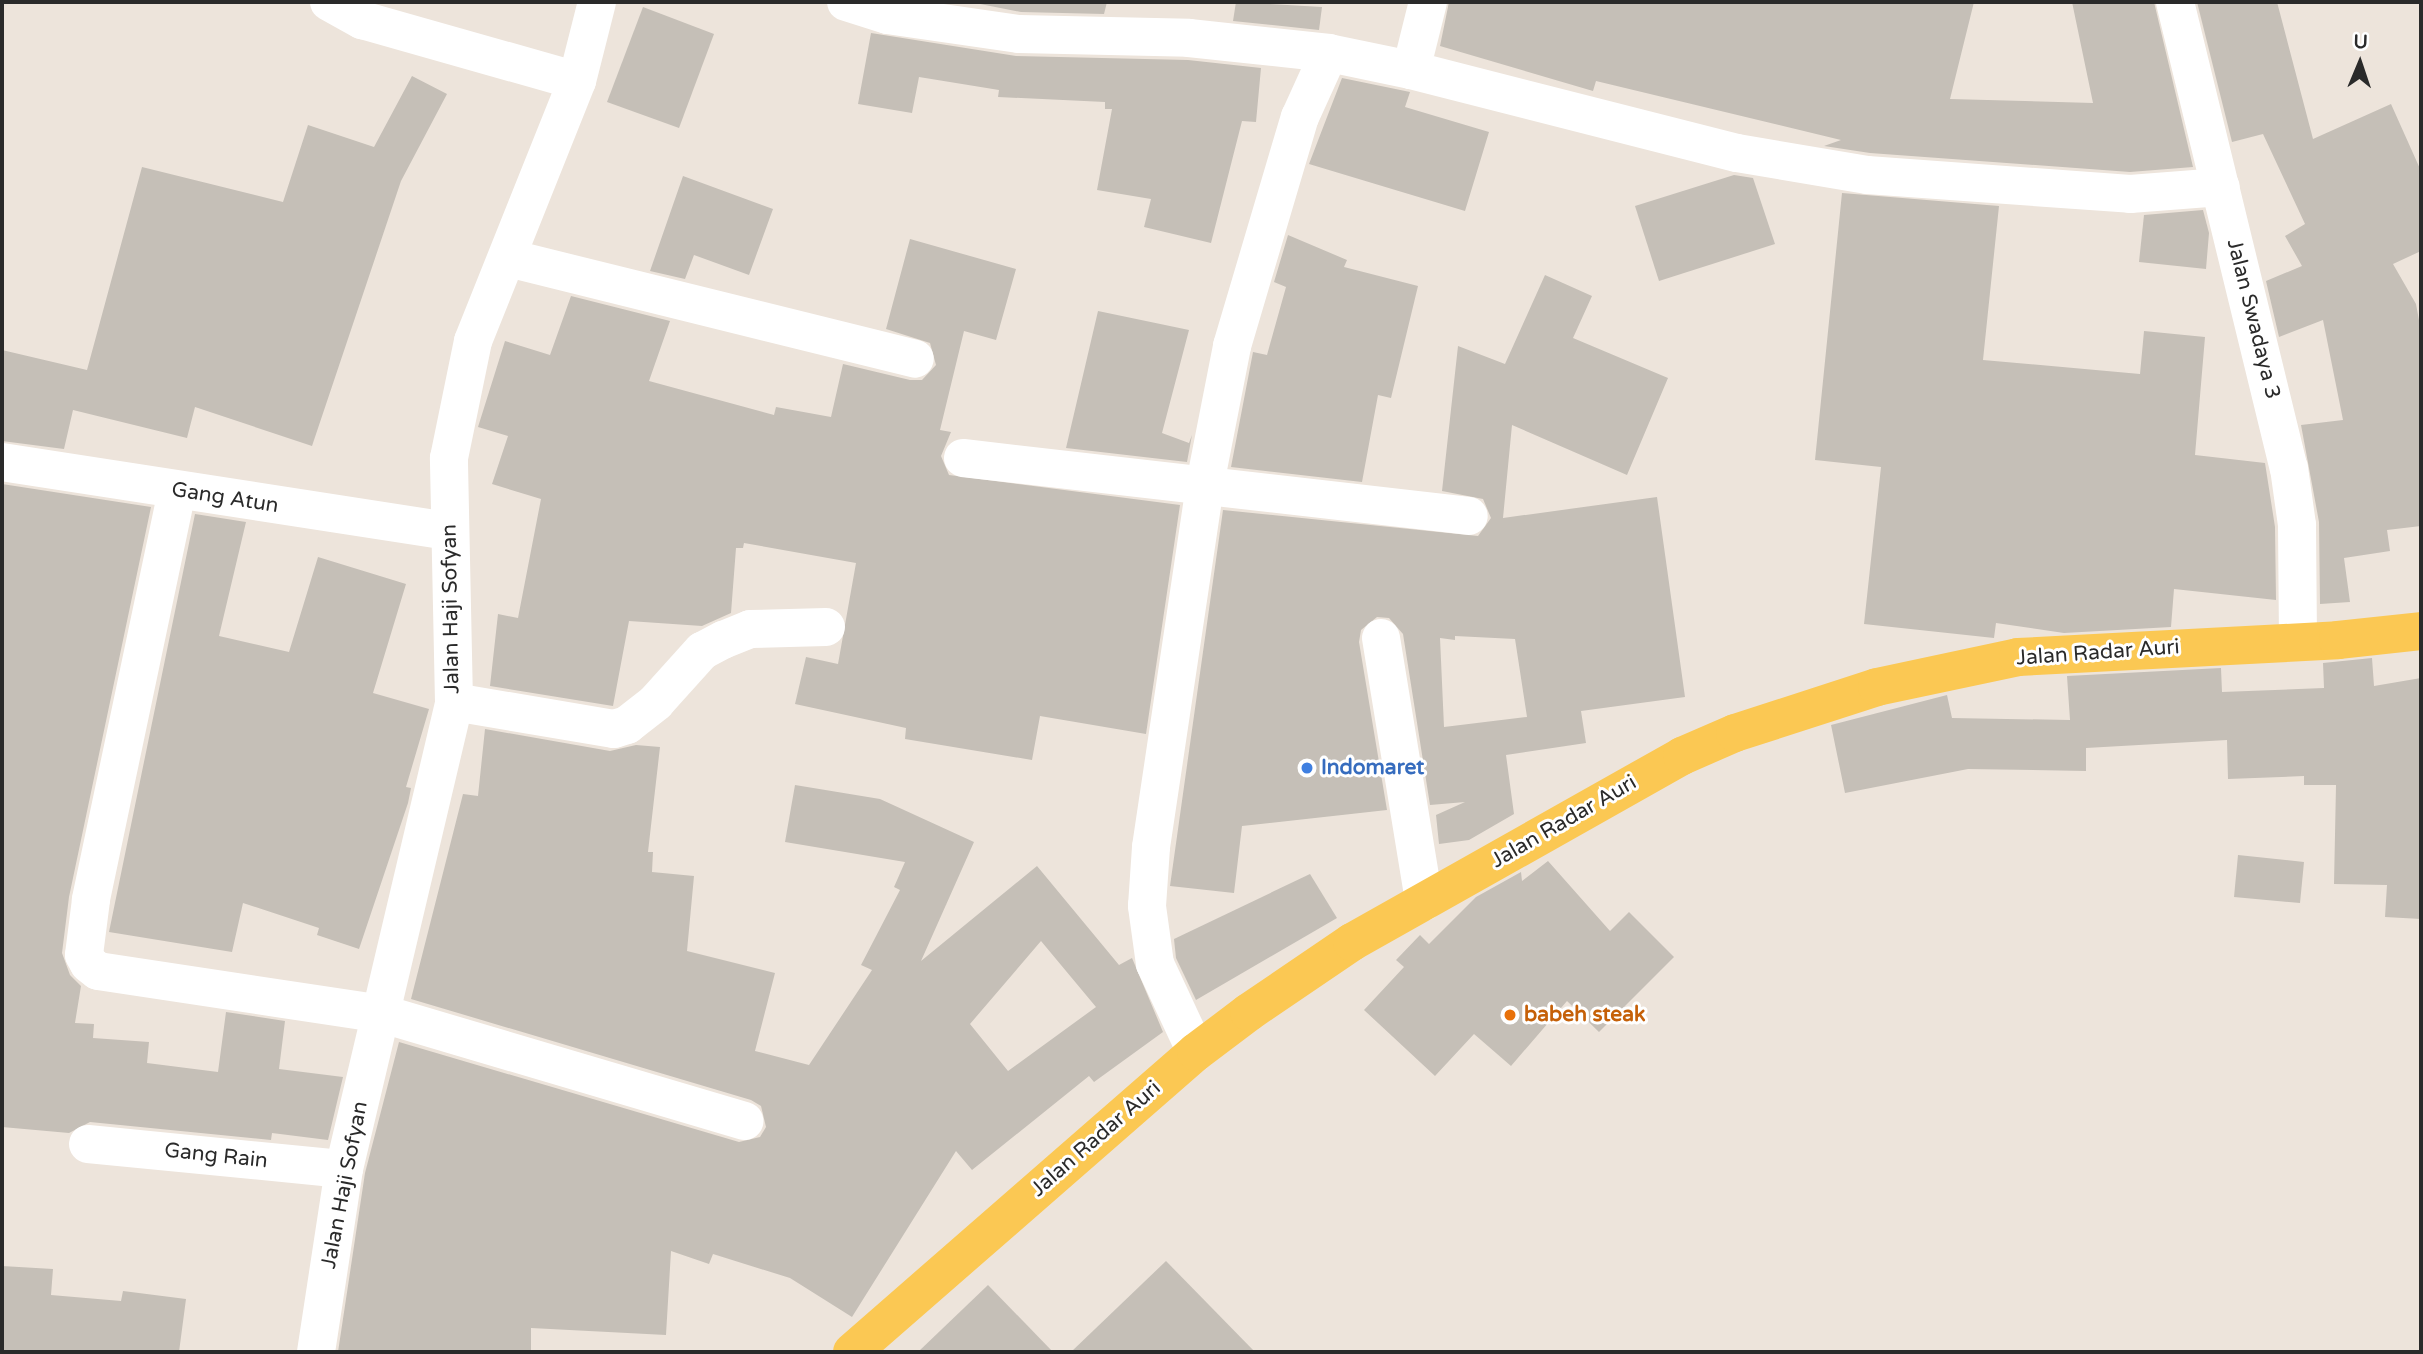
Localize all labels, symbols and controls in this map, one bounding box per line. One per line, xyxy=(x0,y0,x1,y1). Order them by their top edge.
north arrow xyxy=(2325,28,2395,98)
text: U xyxy=(2353,31,2368,53)
street label: Jalan Swadaya 3 xyxy=(2221,236,2285,402)
street label: Gang Atun xyxy=(170,477,280,519)
street label: Jalan Haji Sofyan xyxy=(437,524,465,694)
street label: Jalan Radar Auri xyxy=(2016,635,2180,671)
place label: Indomaret xyxy=(1321,755,1424,781)
marker: Indomaret xyxy=(1299,760,1315,776)
street label: Jalan Radar Auri xyxy=(1487,770,1641,874)
place label: babeh steak xyxy=(1524,1002,1645,1028)
marker: babeh steak xyxy=(1502,1007,1518,1023)
street label: Jalan Radar Auri xyxy=(1026,1076,1166,1202)
street label: Jalan Haji Sofyan xyxy=(316,1099,374,1271)
street label: Gang Rain xyxy=(163,1138,269,1174)

